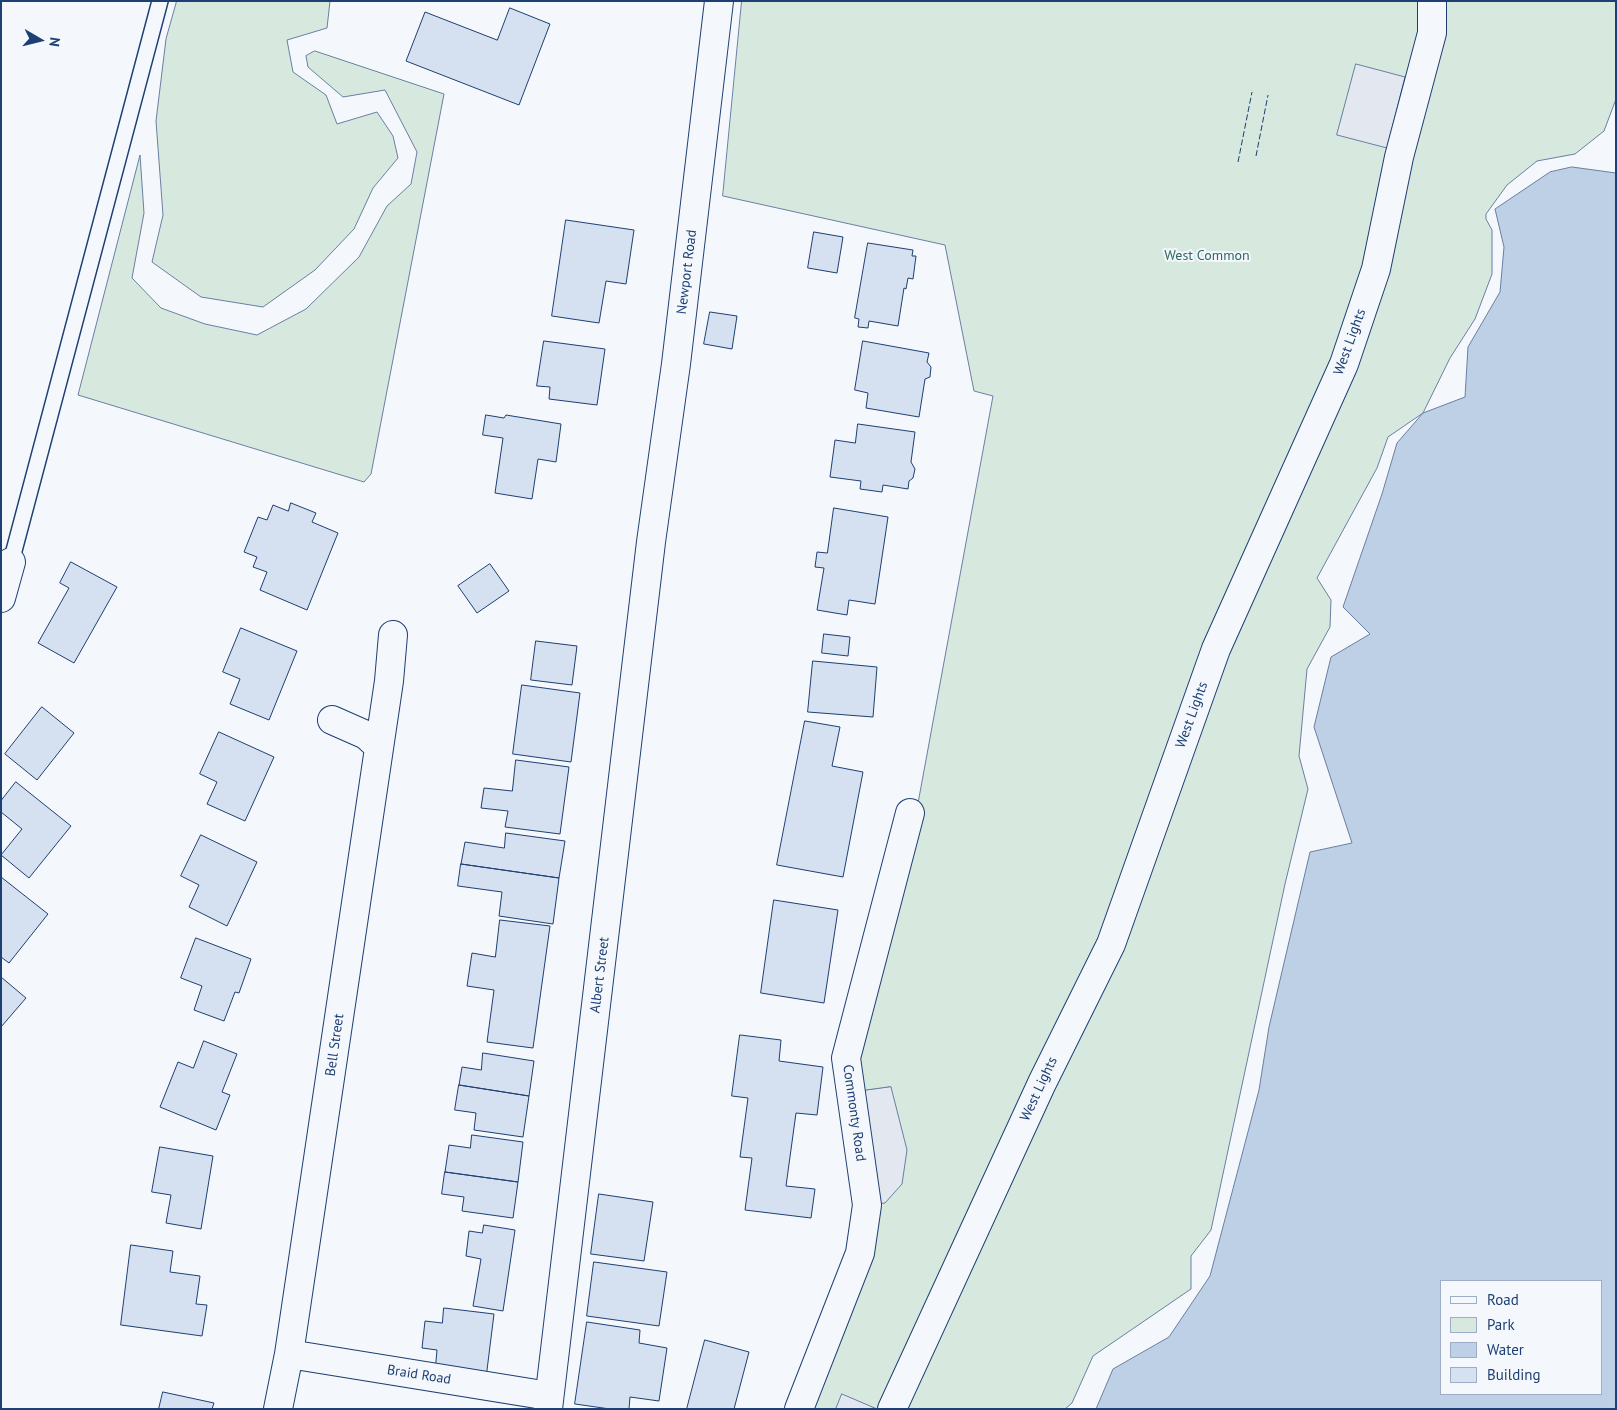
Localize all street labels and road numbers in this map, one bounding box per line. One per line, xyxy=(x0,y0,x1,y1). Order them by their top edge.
street label: Newport Road xyxy=(673,229,701,315)
street label: West Lights xyxy=(1330,307,1370,377)
street label: West Lights xyxy=(1172,680,1212,750)
street label: Albert Street xyxy=(587,936,613,1014)
street label: Bell Street xyxy=(322,1013,348,1077)
street label: West Lights xyxy=(1017,1054,1061,1124)
street label: Commonty Road xyxy=(839,1064,869,1162)
street label: Braid Road xyxy=(386,1362,452,1388)

